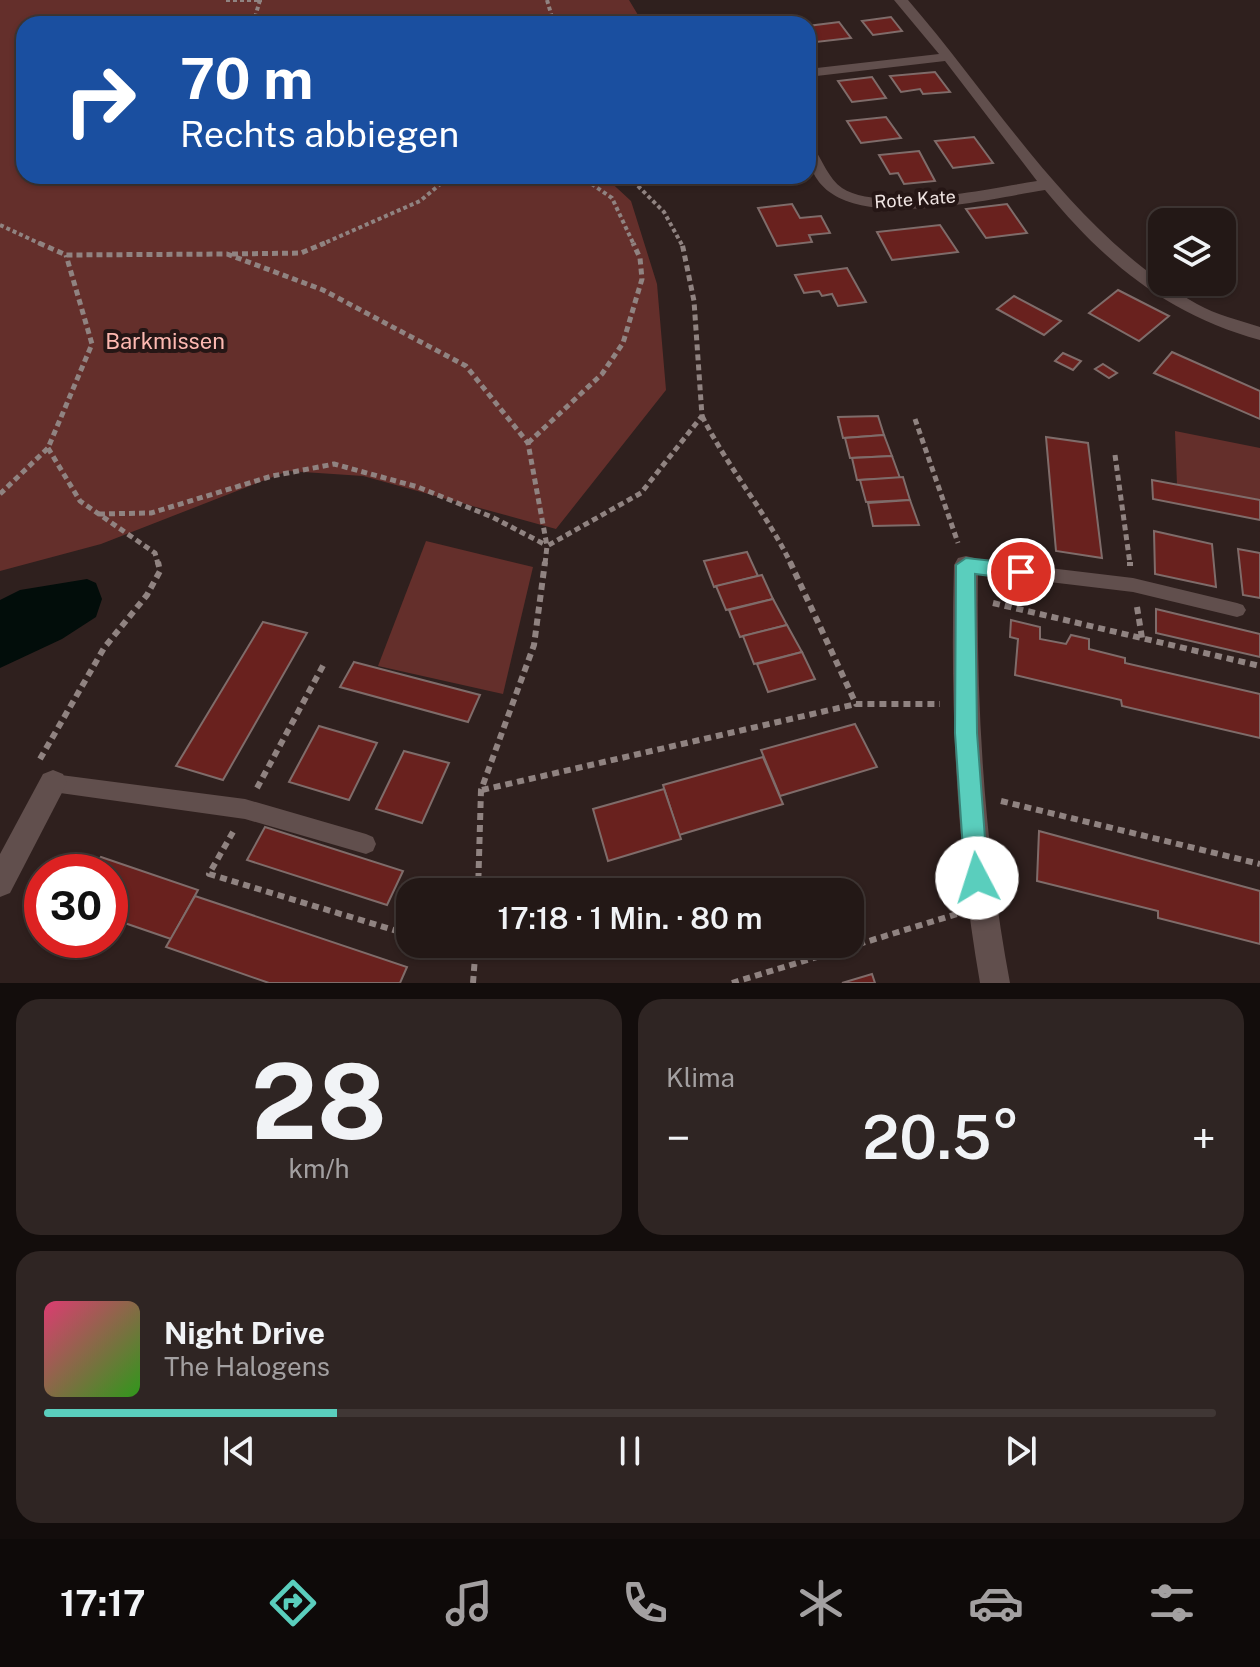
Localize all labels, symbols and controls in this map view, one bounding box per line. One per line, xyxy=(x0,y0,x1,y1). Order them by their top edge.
text: 70 m xyxy=(180,46,313,112)
icon: right xyxy=(48,48,152,152)
text: Rechts abbiegen xyxy=(180,113,459,155)
street label: Rote Kate xyxy=(874,186,956,212)
map controls xyxy=(1148,208,1236,296)
button: layers xyxy=(1148,208,1236,296)
park label: Barkmissen xyxy=(105,328,225,354)
pin xyxy=(987,538,1055,606)
icon: arrive xyxy=(999,550,1043,594)
position arrow xyxy=(935,836,1019,920)
speed limit sign: 30 xyxy=(24,854,128,958)
text: 17:18 · 1 Min. · 80 m xyxy=(498,900,762,936)
text: 28 xyxy=(251,1040,387,1162)
text: Klima xyxy=(666,1062,735,1093)
text: 20.5° xyxy=(862,1102,1020,1173)
text: − xyxy=(666,1112,690,1164)
text: + xyxy=(1192,1112,1216,1164)
text: km/h xyxy=(288,1153,350,1184)
text: Night Drive xyxy=(164,1315,325,1351)
text: The Halogens xyxy=(164,1351,330,1382)
icon: previous xyxy=(217,1429,261,1473)
icon: pause xyxy=(608,1429,652,1473)
icon: next xyxy=(999,1429,1043,1473)
icon: directions xyxy=(265,1575,321,1631)
icon: music xyxy=(441,1575,497,1631)
icon: phone xyxy=(617,1575,673,1631)
icon: climate xyxy=(793,1575,849,1631)
icon: car xyxy=(968,1575,1024,1631)
icon: filters xyxy=(1144,1575,1200,1631)
text: 17:17 xyxy=(60,1582,145,1624)

